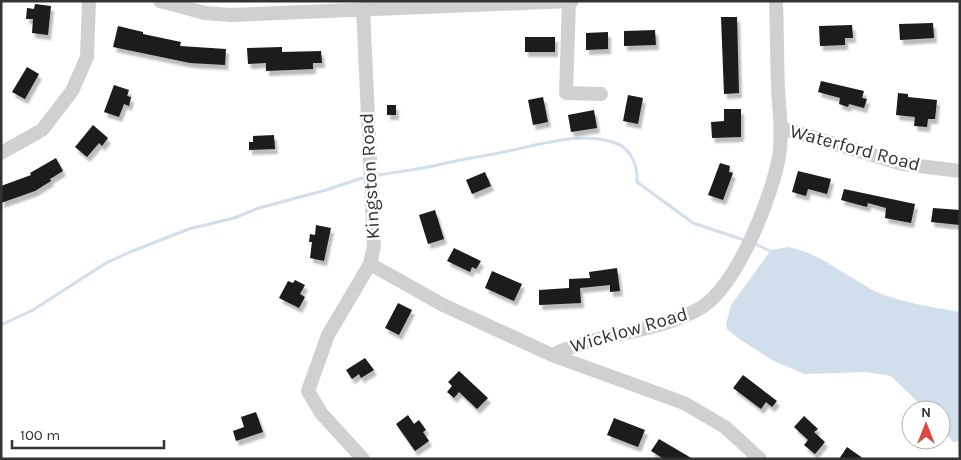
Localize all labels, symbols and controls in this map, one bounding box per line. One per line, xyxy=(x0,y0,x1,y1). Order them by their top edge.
street label: Kingston Road xyxy=(356,112,384,240)
street label: Waterford Road xyxy=(787,120,923,176)
street label: Wicklow Road xyxy=(568,303,690,357)
north arrow xyxy=(901,400,951,450)
text: N xyxy=(921,404,931,421)
scale bar xyxy=(12,418,165,450)
text: 100 m xyxy=(20,426,60,444)

